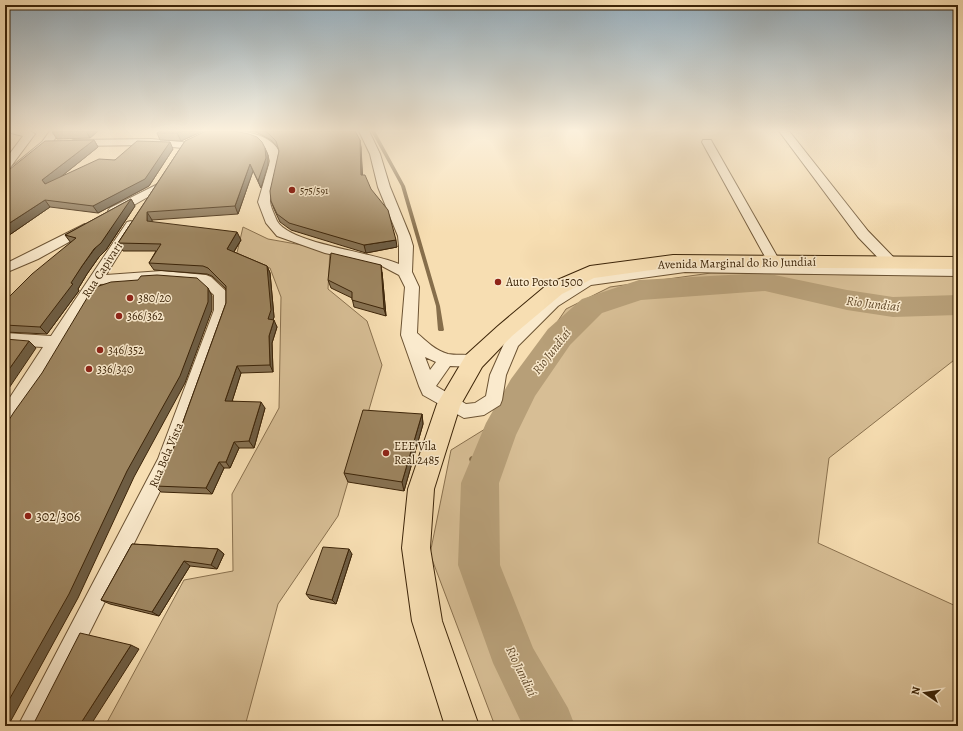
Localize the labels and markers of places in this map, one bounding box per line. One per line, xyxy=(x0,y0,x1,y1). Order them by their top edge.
place label: 575/591 xyxy=(300,184,329,197)
marker: 575/591 xyxy=(287,185,297,195)
place label: Auto Posto 1500 xyxy=(505,274,583,290)
marker: Auto Posto 1500 xyxy=(493,277,503,287)
place label: 380/20 xyxy=(138,290,171,306)
marker: 380/20 xyxy=(125,293,135,303)
place label: 366/362 xyxy=(127,308,164,324)
marker: 366/362 xyxy=(114,311,124,321)
place label: 346/352 xyxy=(108,342,144,358)
marker: 346/352 xyxy=(95,345,105,355)
place label: 336/340 xyxy=(97,361,133,377)
marker: 336/340 xyxy=(84,364,94,374)
place label: EEE Vila Real 2485 xyxy=(394,438,439,468)
marker: EEE Vila Real 2485 xyxy=(381,448,391,458)
place label: 302/306 xyxy=(36,507,80,526)
marker: 302/306 xyxy=(23,511,33,521)

